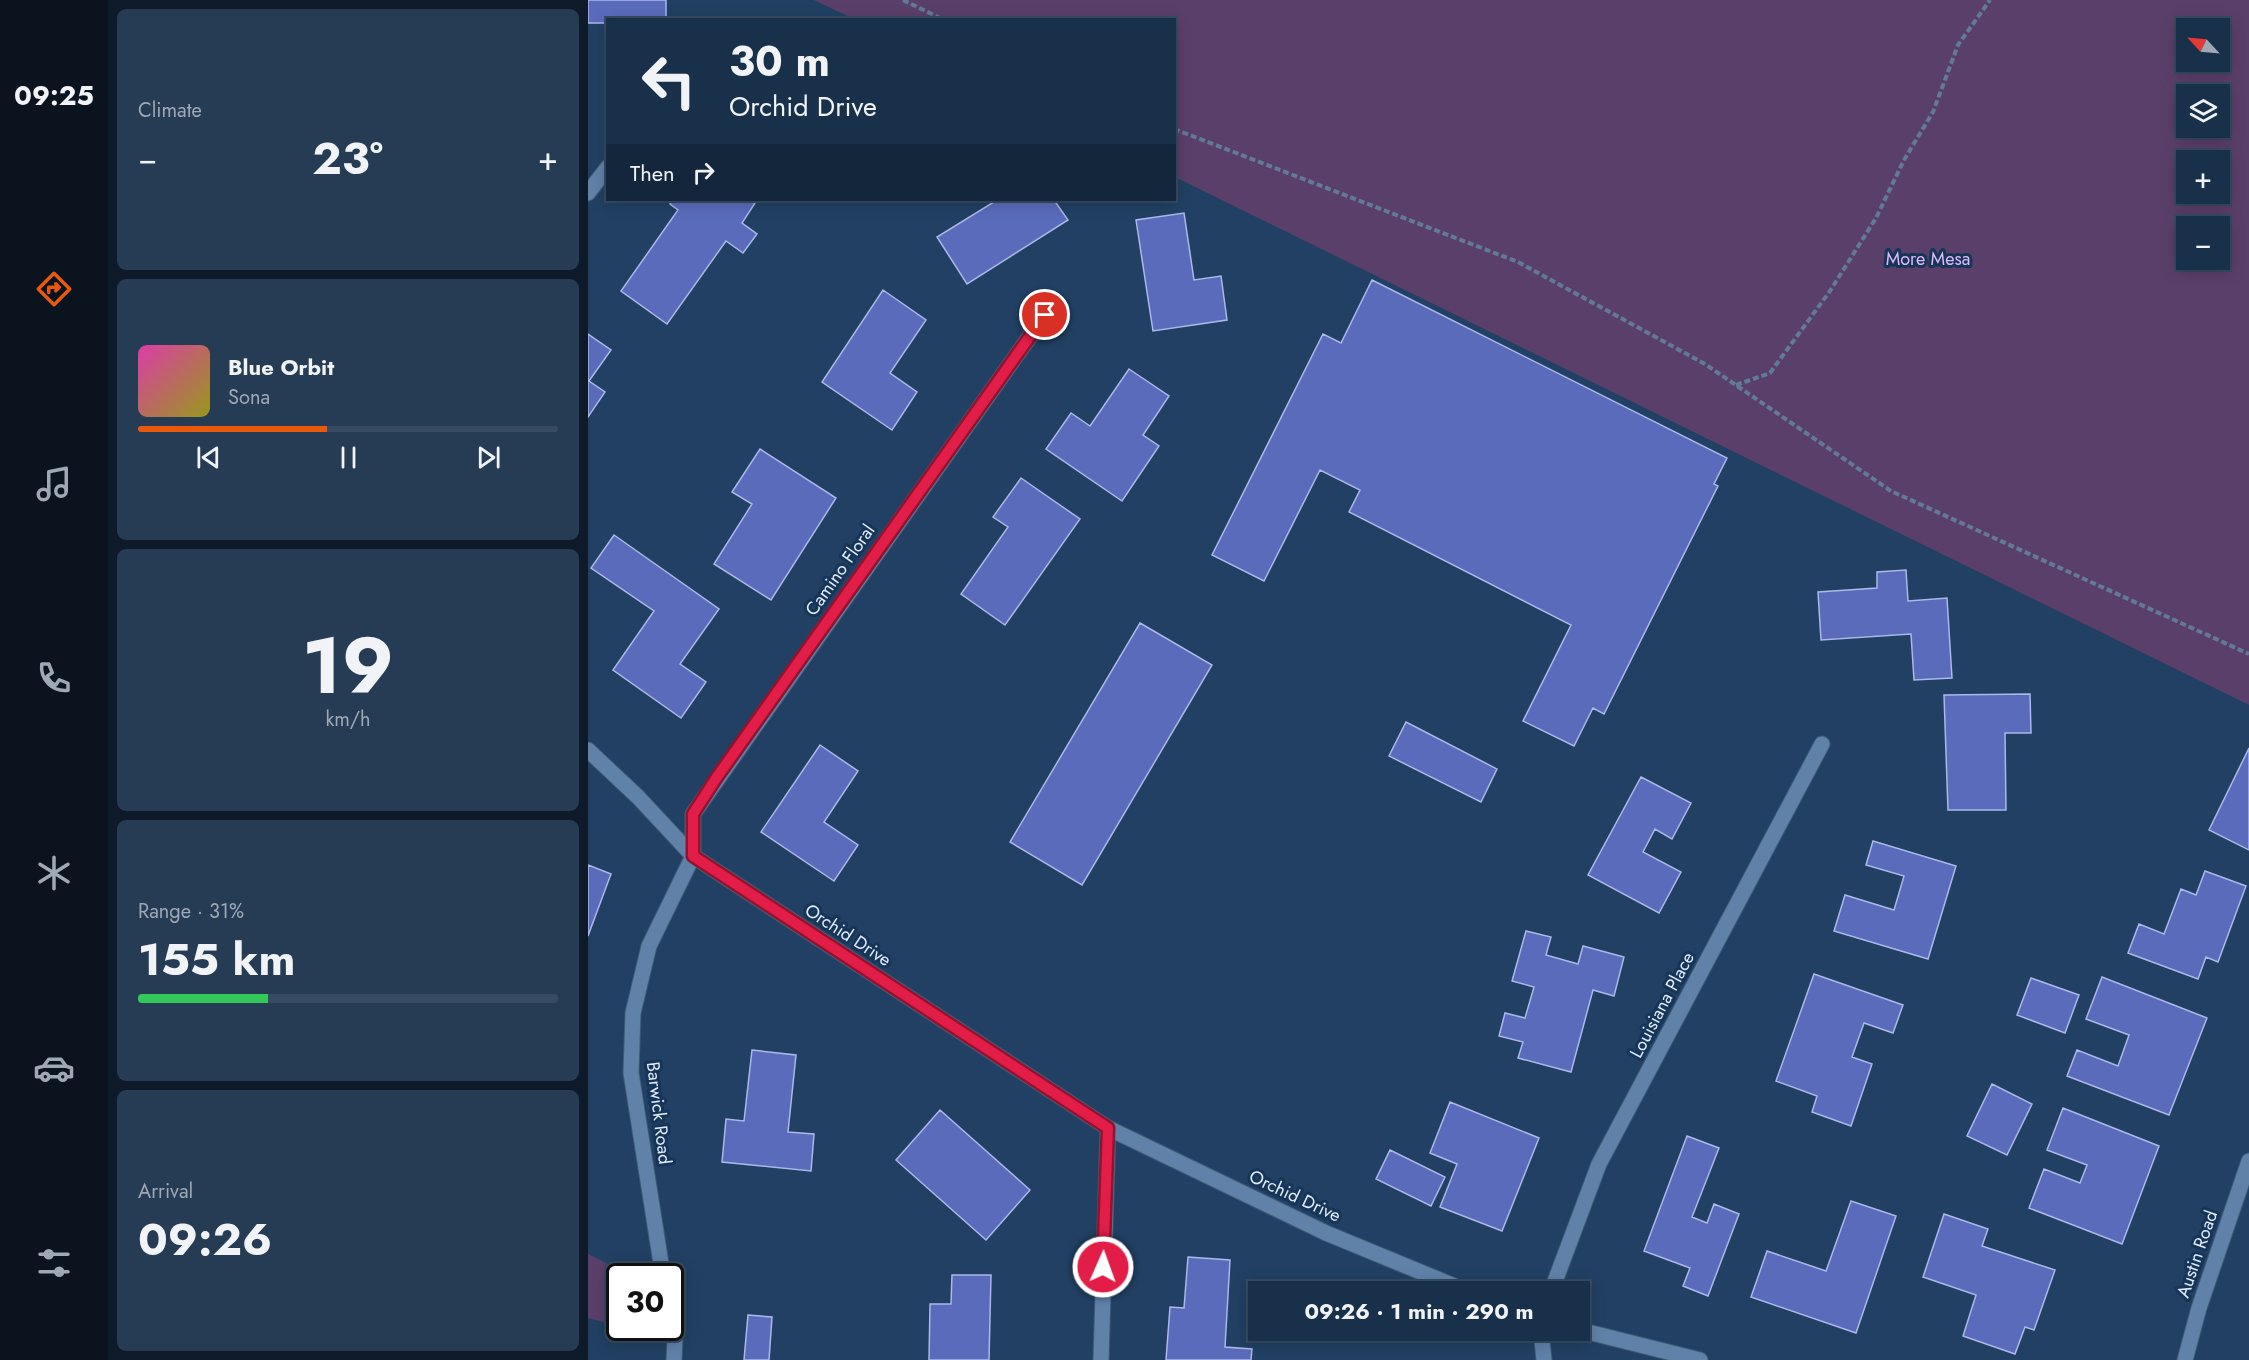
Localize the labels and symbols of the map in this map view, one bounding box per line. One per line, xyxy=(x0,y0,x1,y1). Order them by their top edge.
north arrow xyxy=(2176,18,2230,72)
park label: More Mesa xyxy=(1886,246,1970,272)
pin xyxy=(1019,289,1070,340)
street label: Camino Floral xyxy=(799,519,881,621)
street label: Orchid Drive xyxy=(800,897,896,973)
street label: Louisiana Place xyxy=(1623,947,1701,1063)
street label: Barwick Road xyxy=(640,1060,678,1166)
street label: Orchid Drive xyxy=(1245,1163,1345,1229)
street label: Austin Road xyxy=(2170,1207,2224,1301)
position arrow xyxy=(1071,1235,1135,1299)
speed limit sign: 30 xyxy=(606,1263,684,1341)

